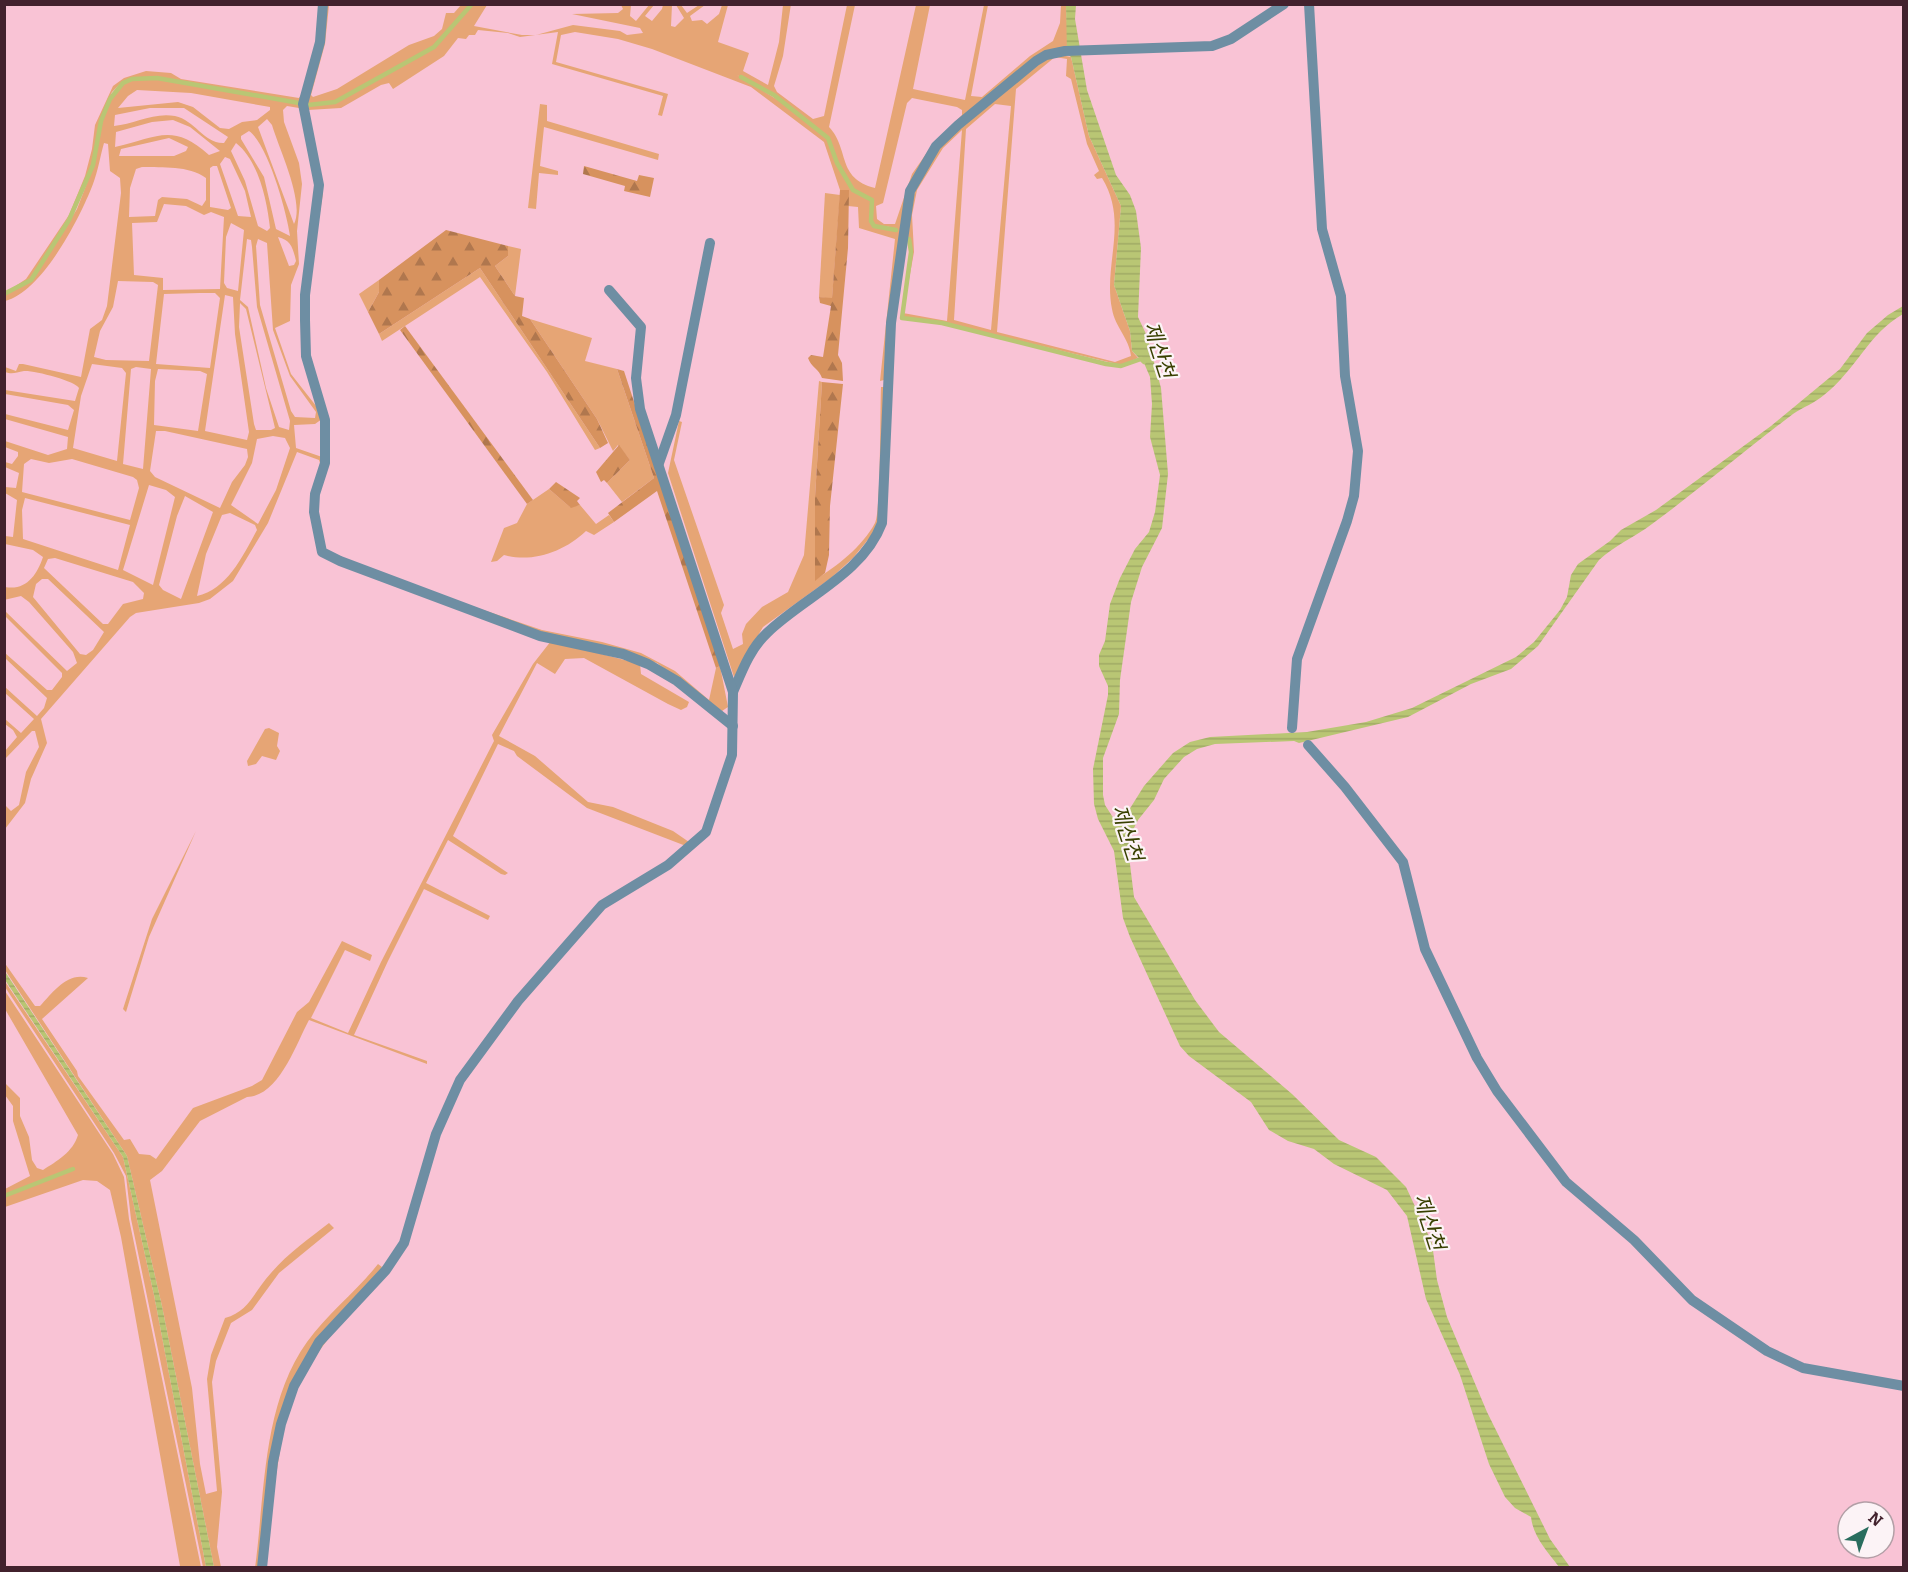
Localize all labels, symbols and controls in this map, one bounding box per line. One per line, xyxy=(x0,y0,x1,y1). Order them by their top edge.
water label: 제산천 xyxy=(1138,318,1181,384)
water label: 제산천 xyxy=(1106,801,1149,867)
water label: 제산천 xyxy=(1408,1190,1451,1256)
north arrow xyxy=(1836,1500,1896,1560)
text: N xyxy=(1865,1508,1886,1530)

